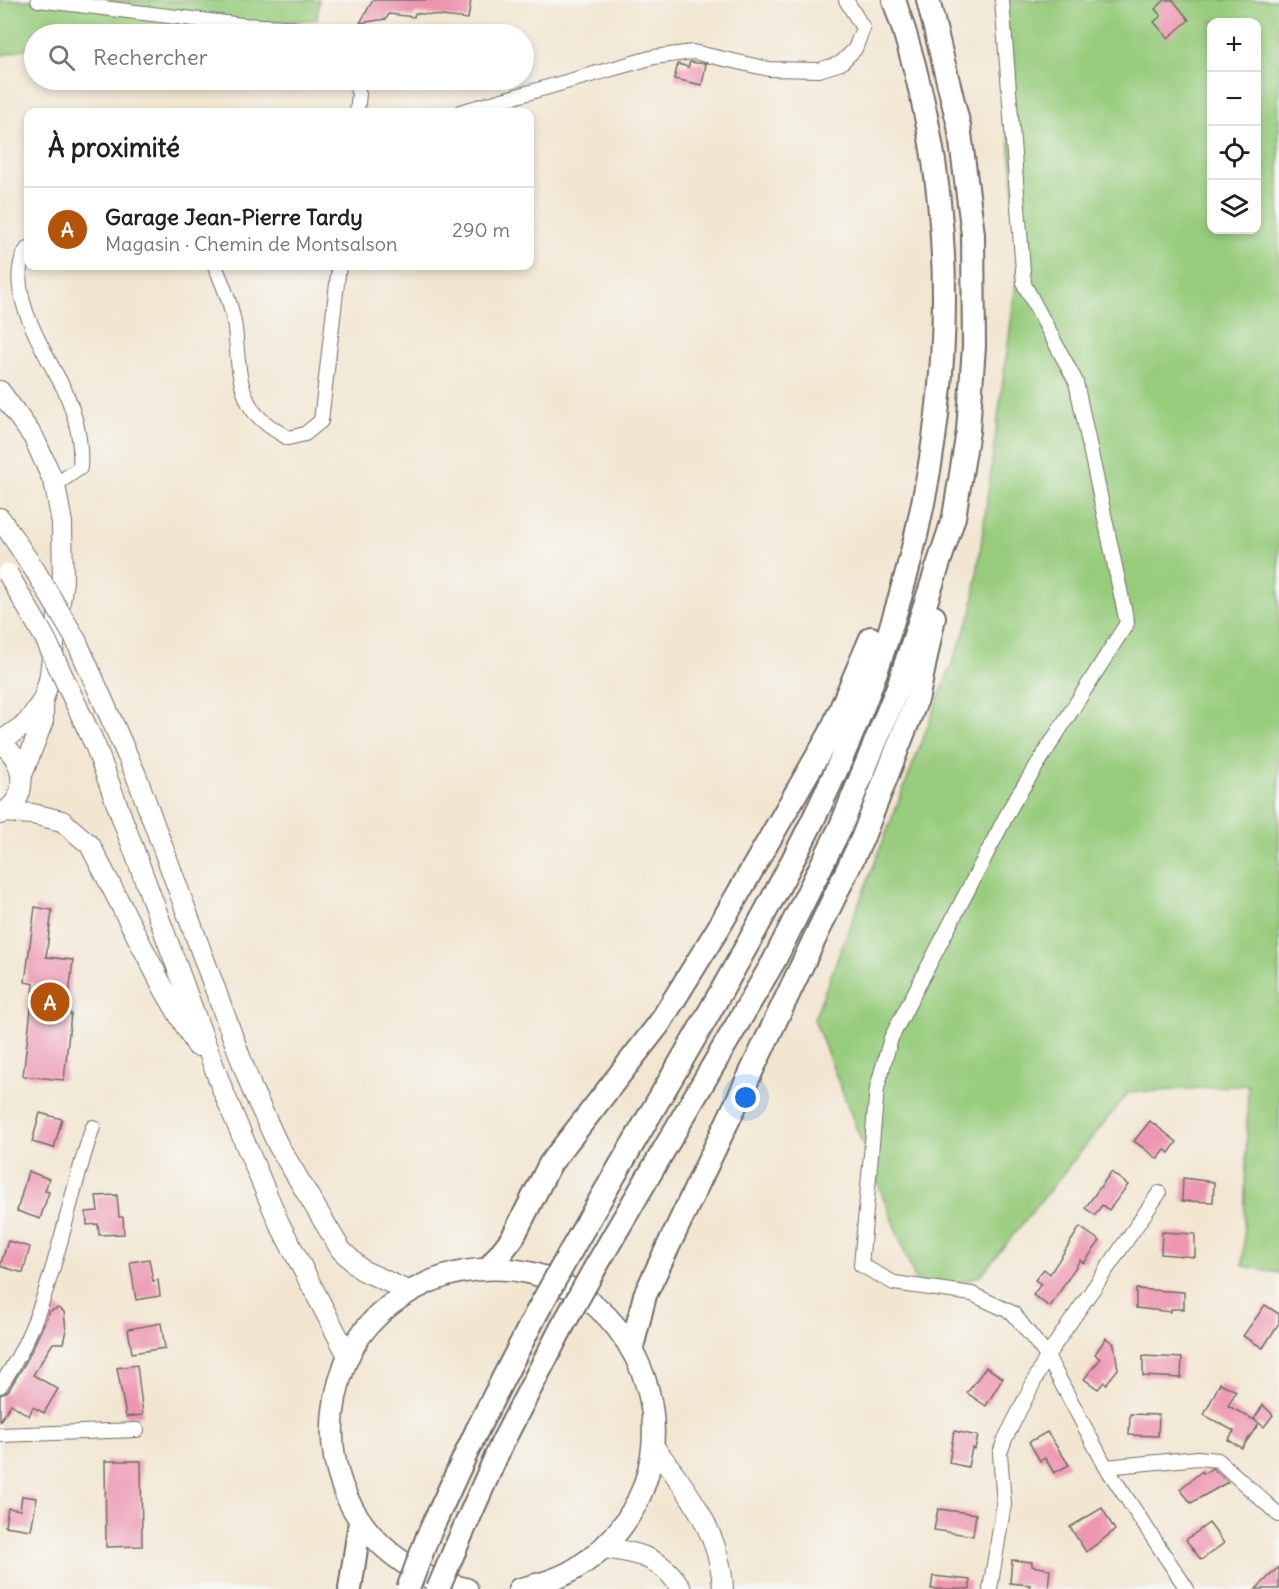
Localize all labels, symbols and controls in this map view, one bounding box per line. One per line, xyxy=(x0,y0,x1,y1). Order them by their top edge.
map controls xyxy=(1207,18,1261,234)
button: + xyxy=(1207,18,1261,72)
search box xyxy=(24,24,534,90)
icon: search xyxy=(45,41,78,74)
text: Rechercher xyxy=(93,43,208,71)
button: − xyxy=(1207,72,1261,126)
button: locate xyxy=(1207,126,1261,180)
text: À proximité xyxy=(48,131,180,164)
button: layers xyxy=(1207,180,1261,234)
text: Garage Jean-Pierre Tardy xyxy=(105,203,363,231)
text: A xyxy=(61,217,74,242)
text: 290 m xyxy=(452,217,510,242)
text: Magasin · Chemin de Montsalson xyxy=(105,231,398,256)
pin: A xyxy=(31,980,70,1024)
your location xyxy=(731,1083,760,1112)

